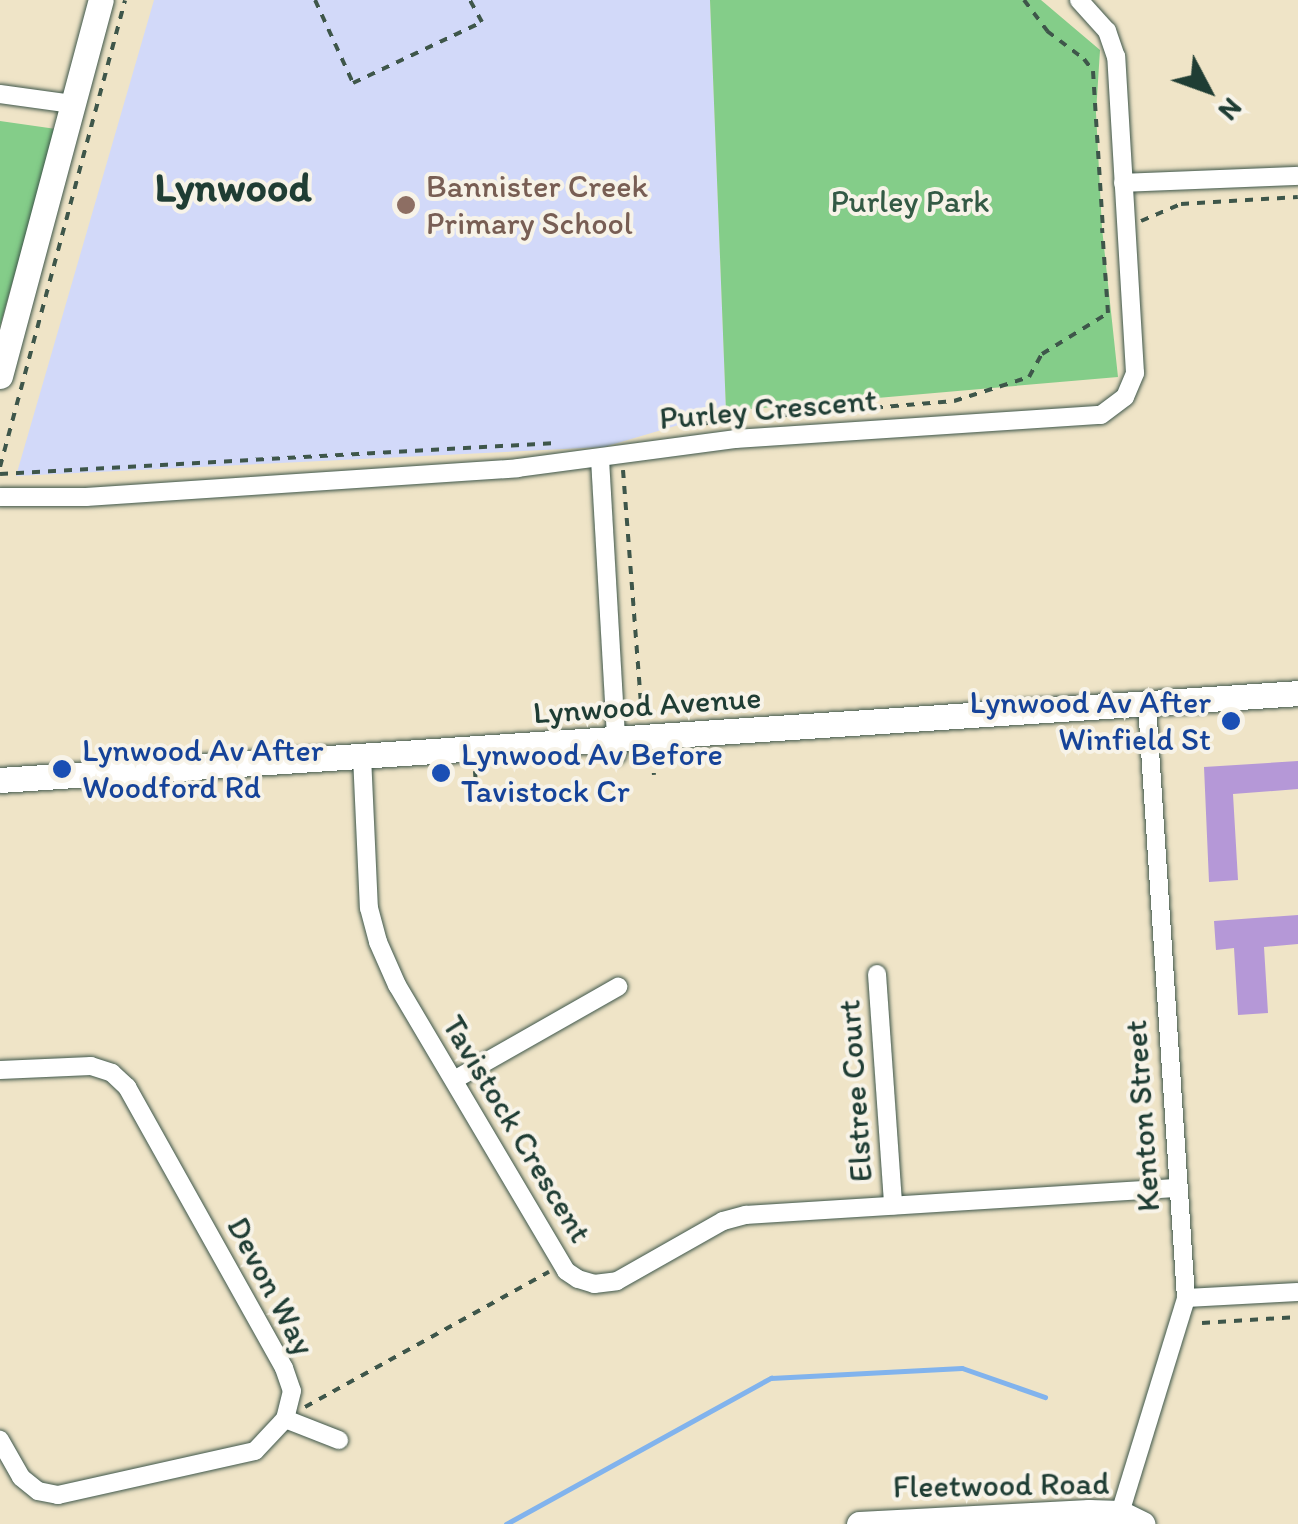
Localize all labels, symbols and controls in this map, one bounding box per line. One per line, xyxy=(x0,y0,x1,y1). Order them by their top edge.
north arrow xyxy=(1158,40,1258,140)
text: N xyxy=(1212,91,1250,128)
district label: Lynwood xyxy=(154,162,312,212)
place label: Bannister Creek Primary School xyxy=(426,168,648,243)
park label: Purley Park xyxy=(831,182,989,220)
marker: Bannister Creek Primary School xyxy=(395,194,417,216)
street label: Purley Crescent xyxy=(658,380,878,438)
street label: Lynwood Avenue xyxy=(532,678,762,732)
place label: Lynwood Av After Winfield St xyxy=(970,684,1211,759)
marker: Lynwood Av After Winfield St xyxy=(1220,710,1242,732)
place label: Lynwood Av After Woodford Rd xyxy=(82,732,323,807)
place label: Lynwood Av Before Tavistock Cr xyxy=(461,736,722,811)
marker: Lynwood Av After Woodford Rd xyxy=(51,758,73,780)
marker: Lynwood Av Before Tavistock Cr xyxy=(430,762,452,784)
street label: Elstree Court xyxy=(829,999,881,1183)
street label: Tavistock Crescent xyxy=(434,1008,600,1250)
street label: Kenton Street xyxy=(1116,1019,1168,1213)
street label: Devon Way xyxy=(219,1211,323,1361)
street label: Fleetwood Road xyxy=(893,1464,1109,1506)

